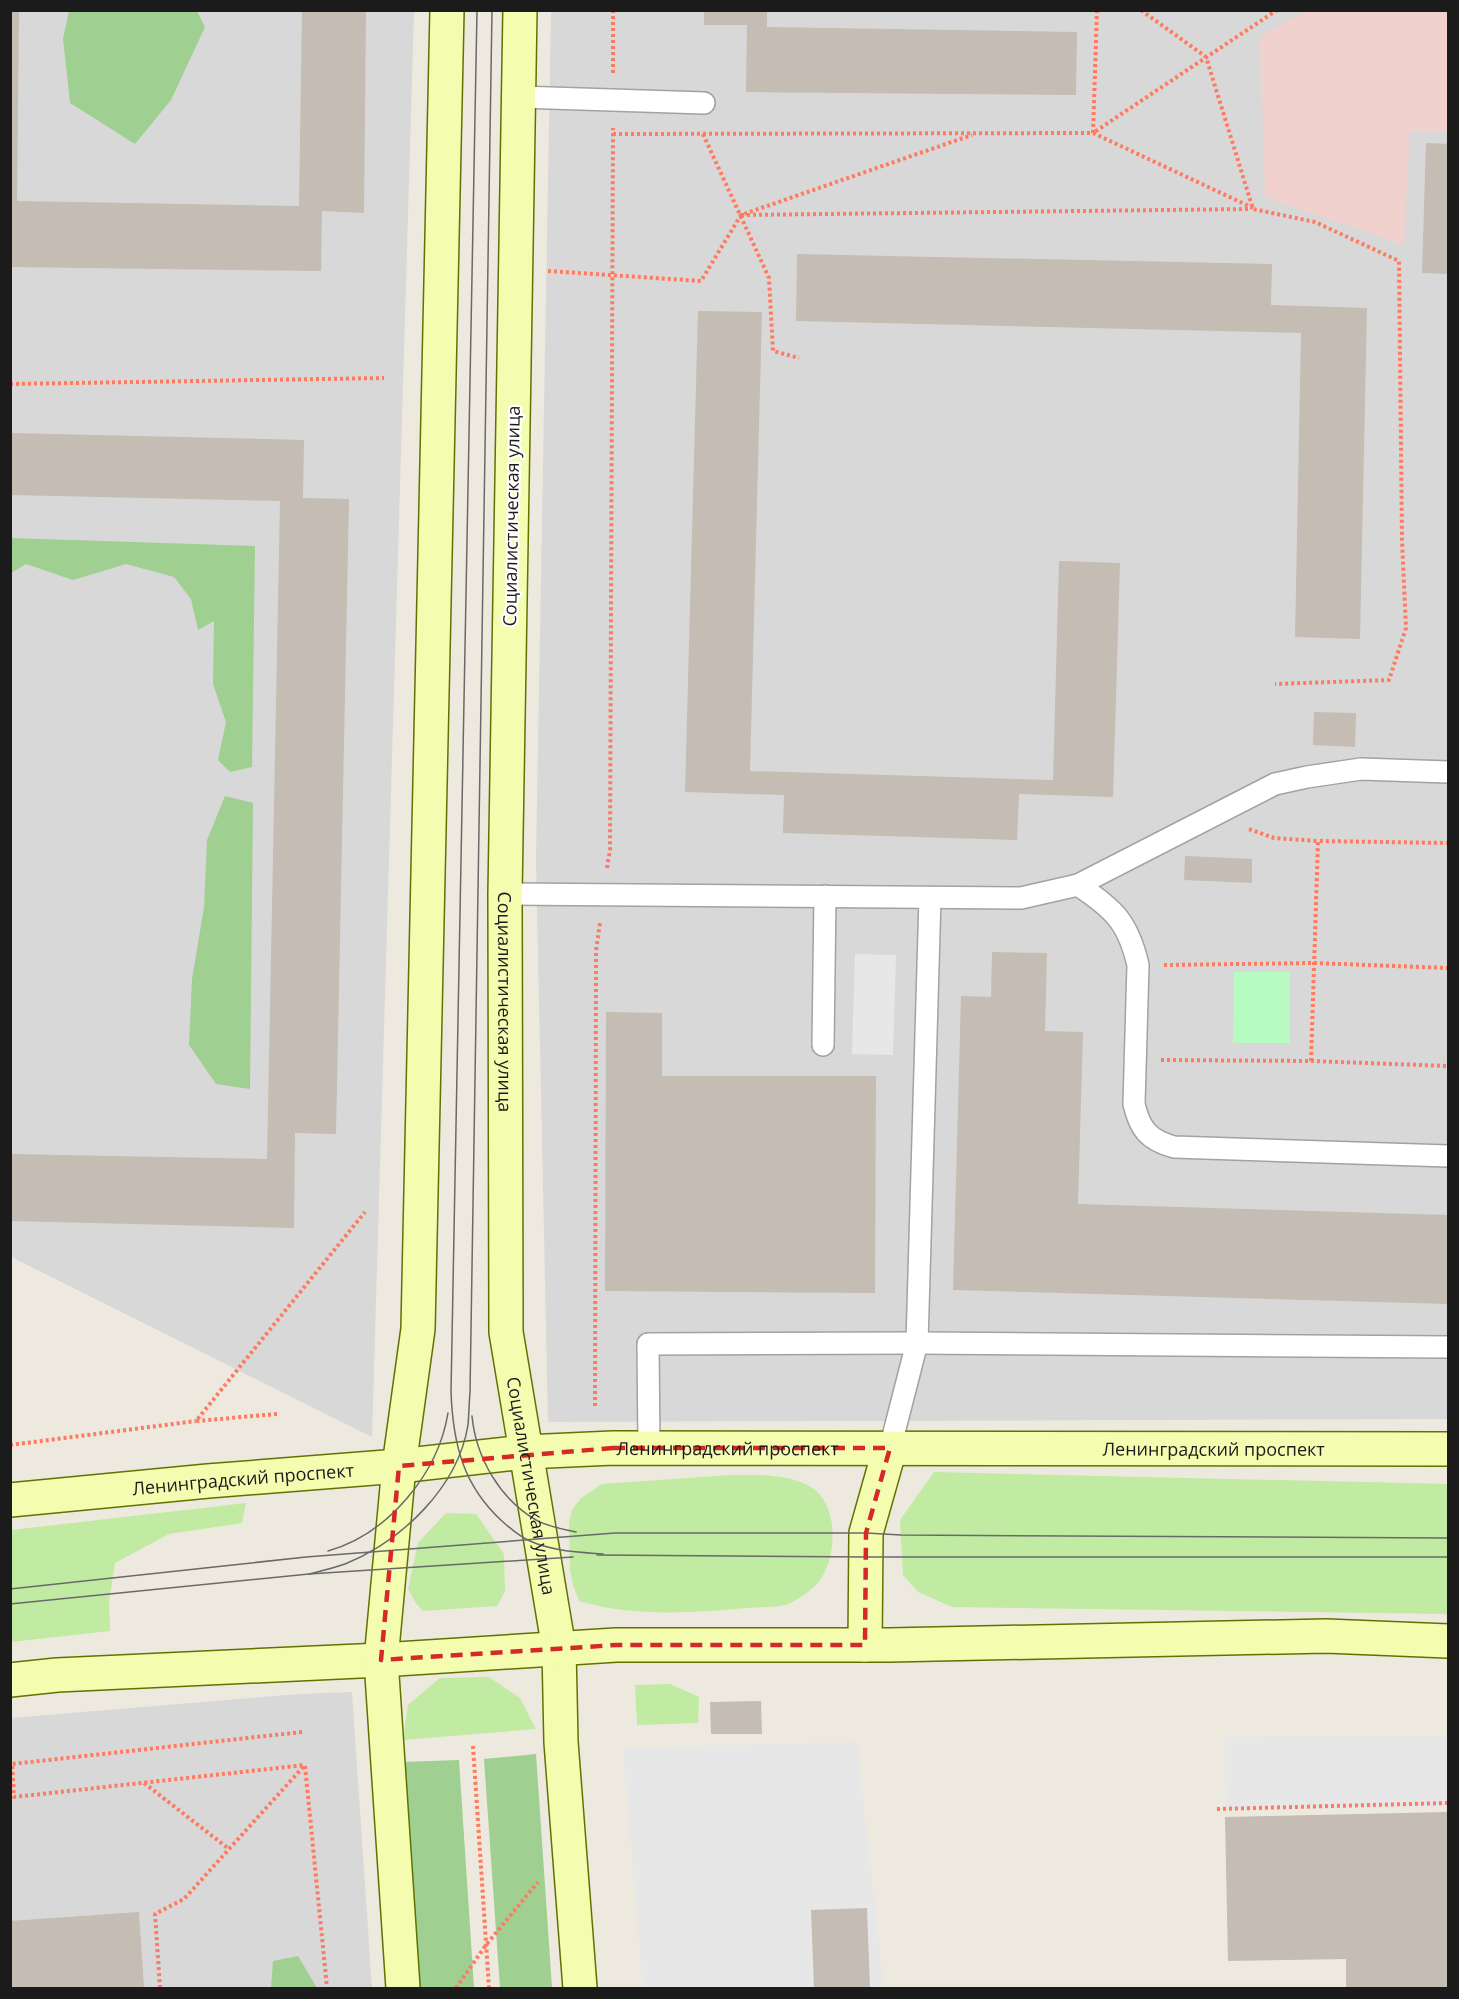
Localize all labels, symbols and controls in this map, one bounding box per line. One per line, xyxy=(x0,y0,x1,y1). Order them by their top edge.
street label: Социалистическая улица xyxy=(497,405,525,627)
street label: Социалистическая улица xyxy=(493,891,517,1112)
street label: Социалистическая улица xyxy=(502,1375,562,1597)
street label: Ленинградский проспект xyxy=(616,1436,839,1460)
street label: Ленинградский проспект xyxy=(1102,1437,1325,1461)
street label: Ленинградский проспект xyxy=(131,1458,355,1500)

